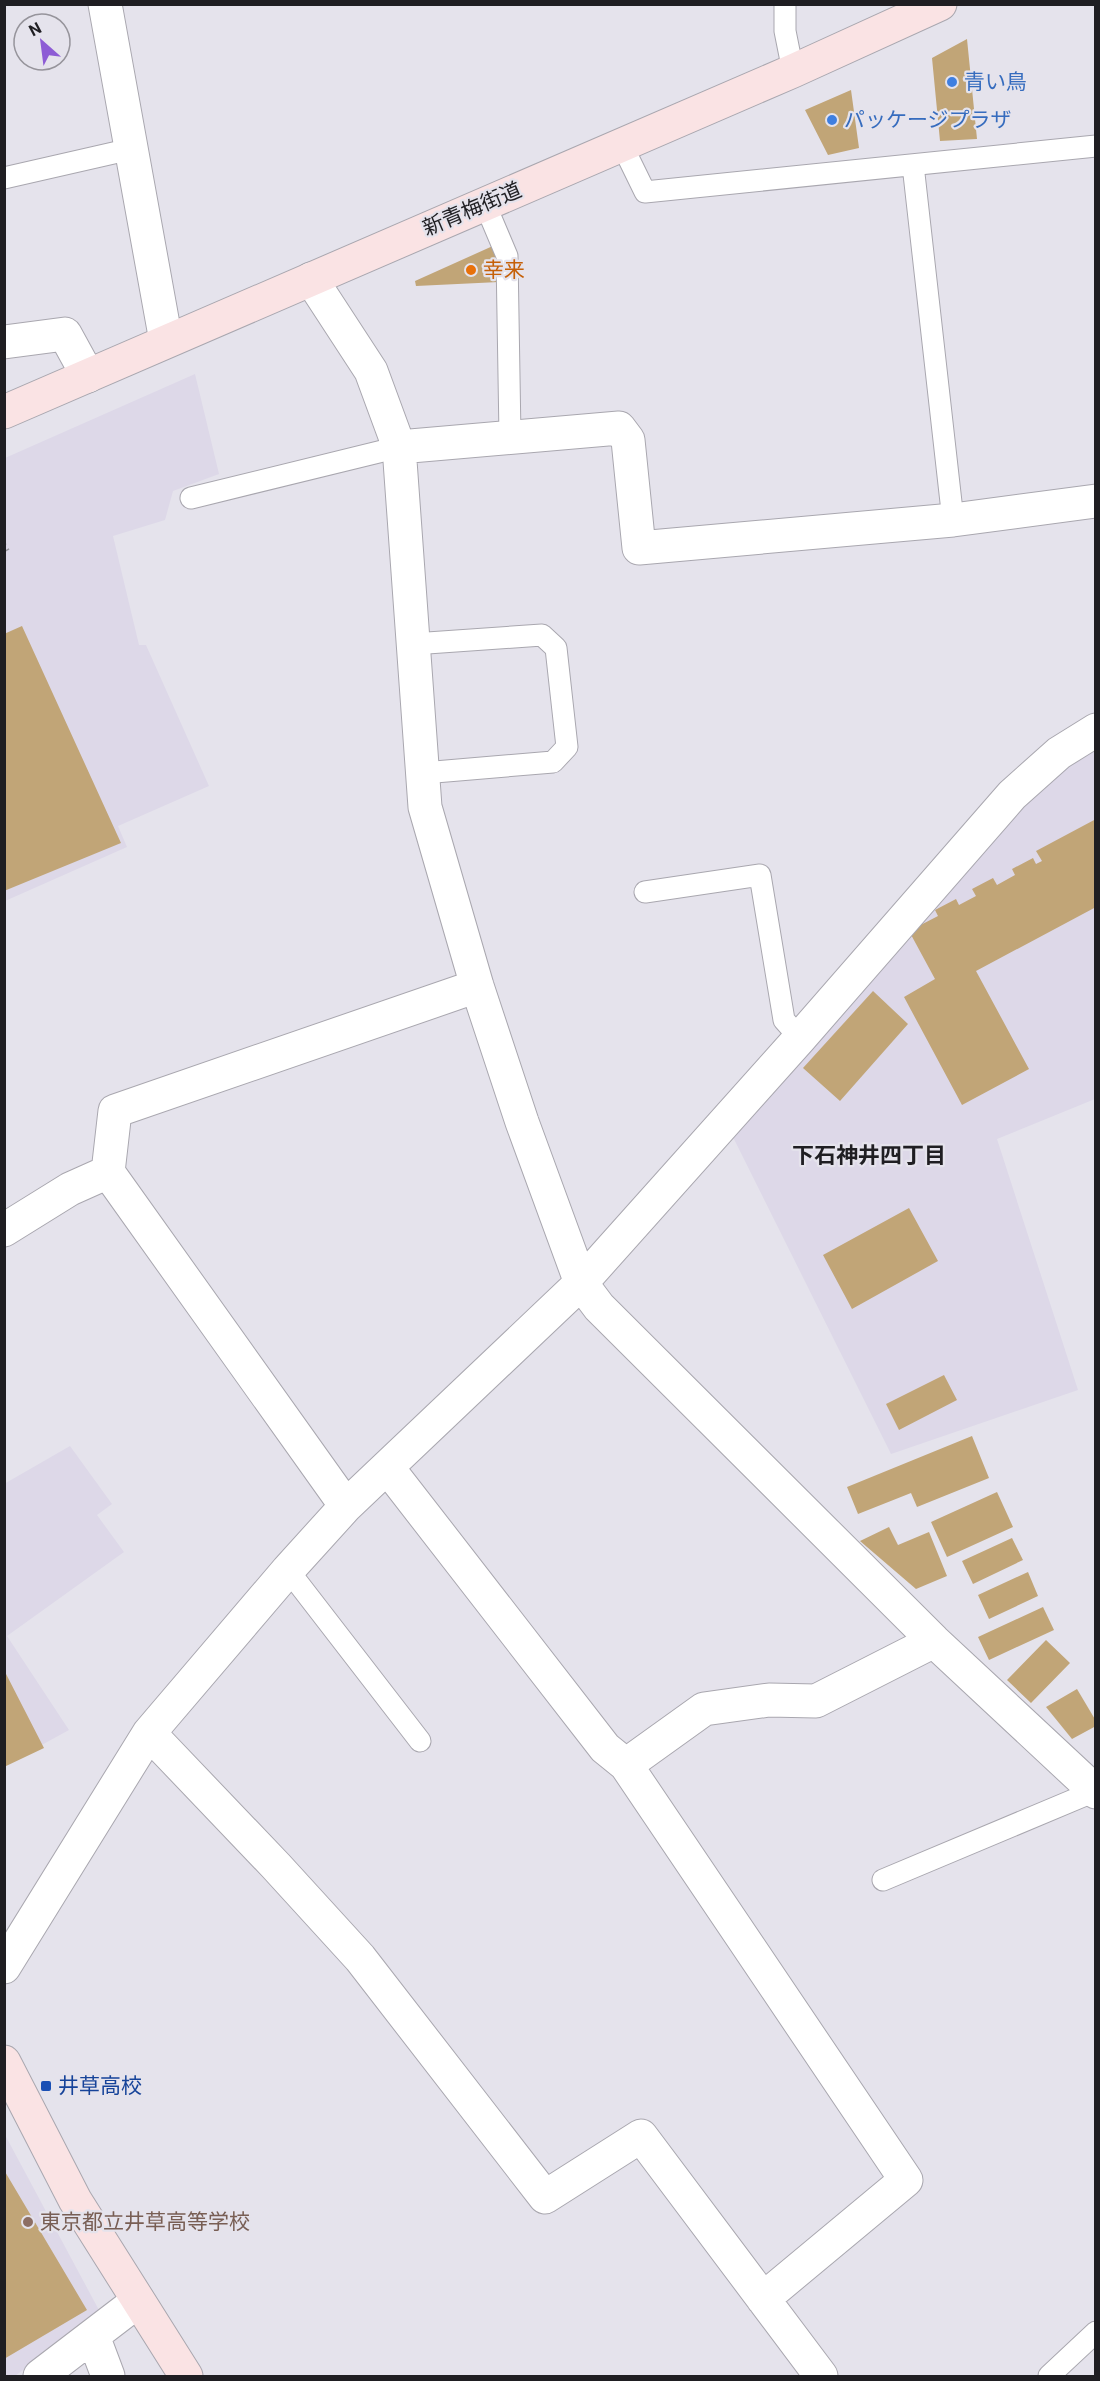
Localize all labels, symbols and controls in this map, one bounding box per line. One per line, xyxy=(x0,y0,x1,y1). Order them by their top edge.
north arrow xyxy=(12,12,72,72)
text: N xyxy=(26,18,45,40)
place label: 青い鳥 xyxy=(964,70,1027,94)
marker: 青い鳥 xyxy=(945,75,959,89)
place label: パッケージプラザ xyxy=(844,108,1012,132)
marker: パッケージプラザ xyxy=(825,113,839,127)
street label: 新青梅街道 xyxy=(419,177,525,241)
place label: 幸来 xyxy=(483,258,525,282)
marker: 幸来 xyxy=(464,263,478,277)
district label: 下石神井四丁目 xyxy=(792,1143,946,1168)
place label: 井草高校 xyxy=(58,2074,142,2098)
marker: 井草高校 xyxy=(39,2079,53,2093)
place label: 東京都立井草高等学校 xyxy=(40,2210,250,2234)
marker: 東京都立井草高等学校 xyxy=(21,2215,35,2229)

